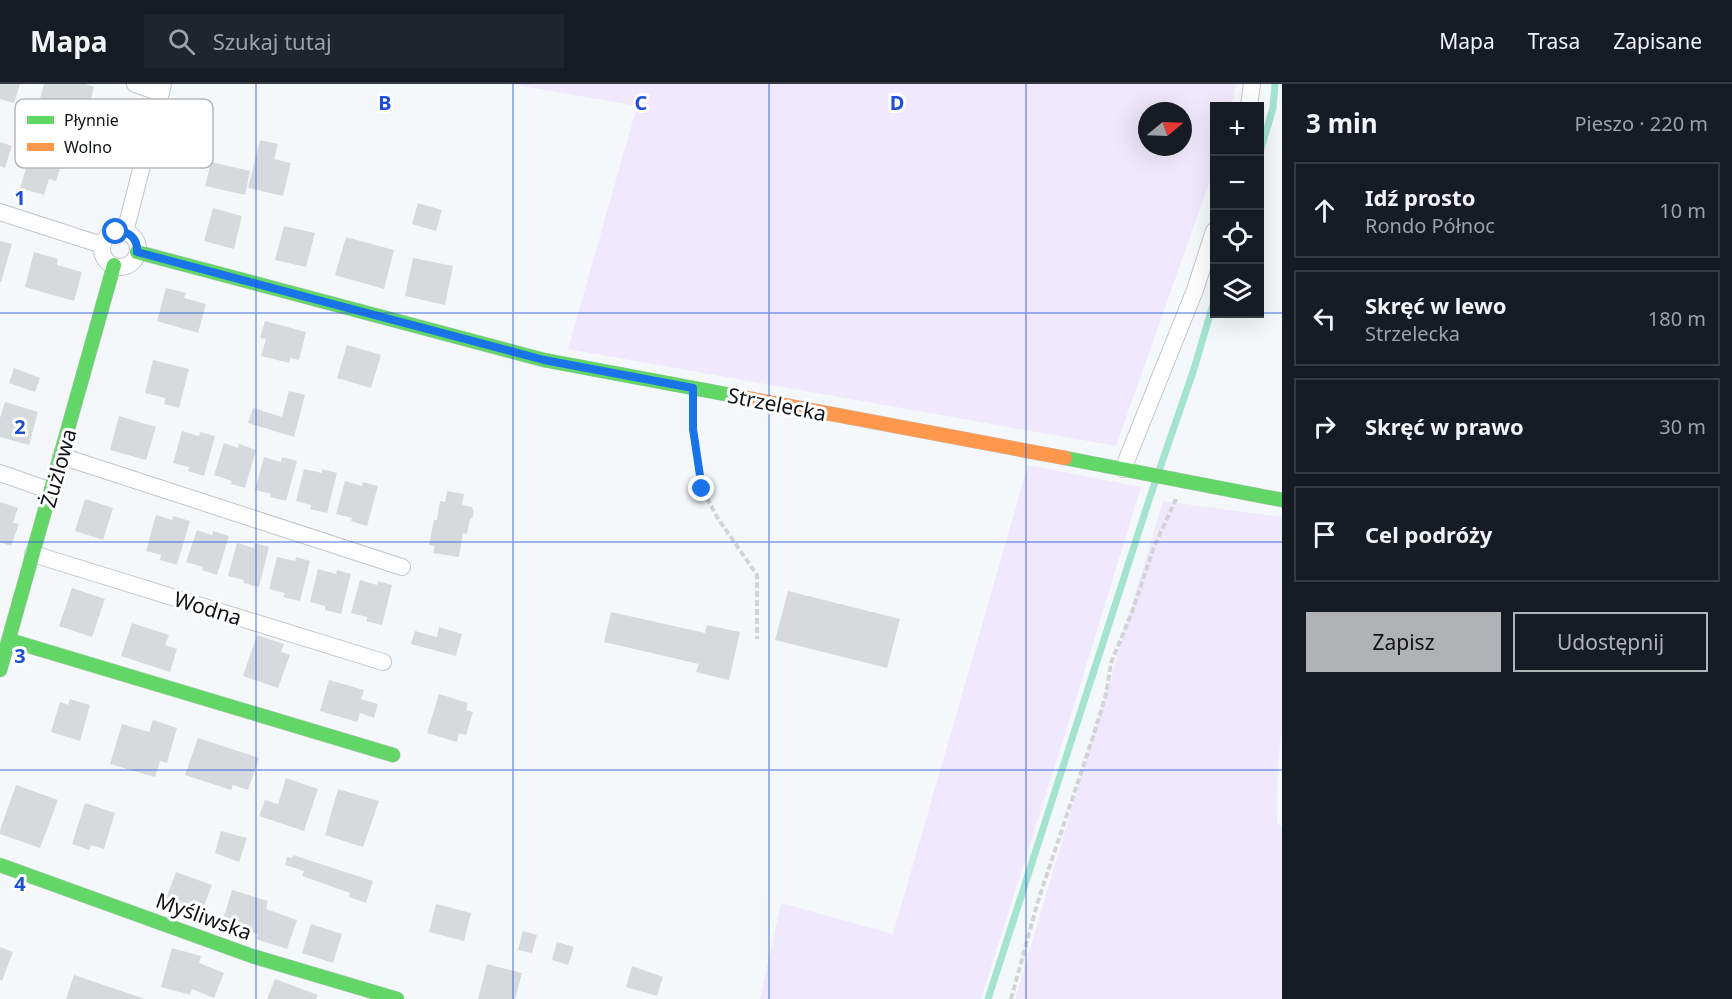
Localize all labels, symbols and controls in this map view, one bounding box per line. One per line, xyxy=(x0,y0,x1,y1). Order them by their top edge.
search box xyxy=(144,14,564,68)
text: Mapa xyxy=(30,22,108,60)
icon: search xyxy=(165,25,198,58)
text: Szukaj tutaj xyxy=(213,26,332,56)
text: Mapa xyxy=(1439,27,1495,55)
text: Trasa xyxy=(1528,27,1580,55)
text: Zapisane xyxy=(1613,27,1702,55)
text: B xyxy=(378,89,392,116)
text: C xyxy=(635,89,648,116)
text: D xyxy=(890,89,904,116)
legend xyxy=(15,99,213,168)
north arrow xyxy=(1138,102,1192,156)
map controls xyxy=(1210,102,1264,318)
button: + xyxy=(1210,102,1264,156)
text: 3 min xyxy=(1306,105,1378,141)
text: Płynnie xyxy=(64,109,119,131)
text: Pieszo · 220 m xyxy=(1574,110,1708,137)
text: Wolno xyxy=(64,136,112,158)
button: − xyxy=(1210,156,1264,210)
text: Idź prosto xyxy=(1365,182,1475,212)
text: 1 xyxy=(14,184,26,211)
icon: ahead xyxy=(1308,194,1341,227)
text: 10 m xyxy=(1659,197,1706,224)
button: locate xyxy=(1210,210,1264,264)
text: Rondo Północ xyxy=(1365,212,1495,239)
route start xyxy=(102,218,128,244)
button: layers xyxy=(1210,264,1264,318)
text: Skręć w lewo xyxy=(1365,290,1507,320)
icon: left xyxy=(1308,302,1341,335)
text: 180 m xyxy=(1648,305,1706,332)
text: Strzelecka xyxy=(1365,320,1460,347)
street label: Strzelecka xyxy=(725,381,829,427)
icon: right xyxy=(1308,410,1341,443)
text: Skręć w prawo xyxy=(1365,411,1524,441)
text: 2 xyxy=(14,413,26,440)
text: 30 m xyxy=(1659,413,1706,440)
street label: Żużlowa xyxy=(33,425,83,511)
route end xyxy=(688,475,714,501)
icon: arrive xyxy=(1308,518,1341,551)
text: Cel podróży xyxy=(1365,519,1492,549)
street label: Wodna xyxy=(171,584,245,632)
button: Zapisz xyxy=(1306,612,1501,672)
button: Udostępnij xyxy=(1513,612,1708,672)
text: 3 xyxy=(14,642,26,669)
text: 4 xyxy=(14,870,26,897)
street label: Myśliwska xyxy=(152,886,256,946)

